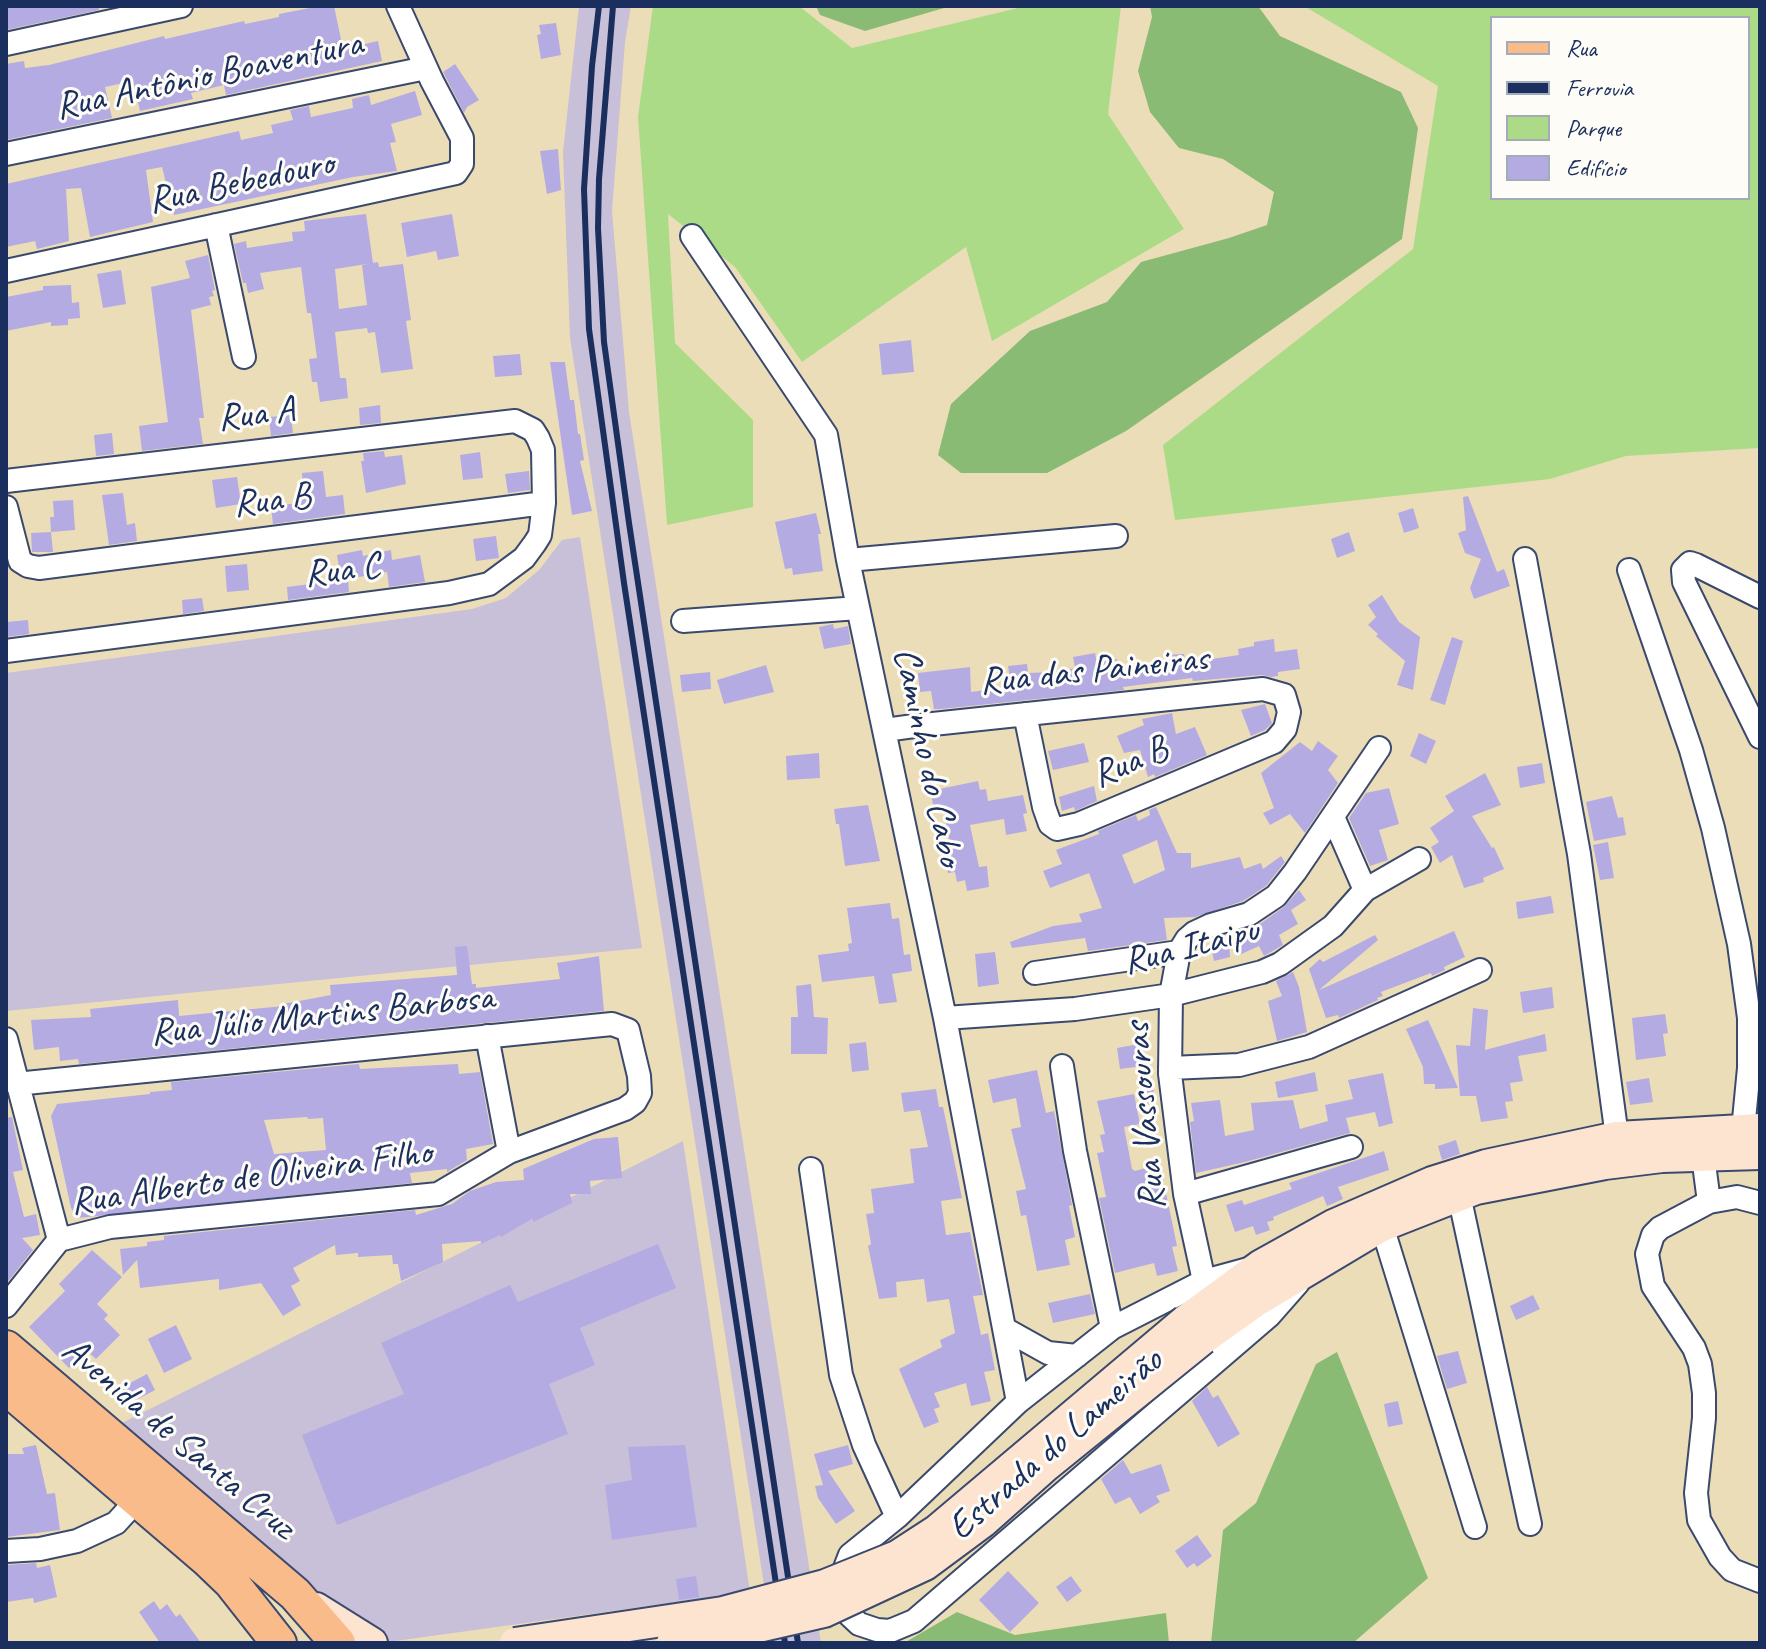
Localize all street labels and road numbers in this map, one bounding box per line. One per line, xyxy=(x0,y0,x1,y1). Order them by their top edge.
street label: Rua Antônio Boaventura xyxy=(51,21,367,131)
street label: Rua Bebedouro xyxy=(144,141,338,225)
street label: Rua A xyxy=(215,388,297,442)
street label: Rua B xyxy=(231,474,313,528)
street label: Rua C xyxy=(302,544,382,598)
street label: Rua das Paineiras xyxy=(977,636,1211,706)
street label: Caminho do Cabo xyxy=(882,644,972,870)
street label: Rua B xyxy=(1085,727,1175,799)
street label: Rua Itaipu xyxy=(1119,908,1263,986)
street label: Rua Júlio Martins Barbosa xyxy=(148,975,496,1057)
street label: Rua Vassouras xyxy=(1115,1021,1177,1211)
street label: Rua Alberto de Oliveira Filho xyxy=(68,1130,434,1226)
street label: Avenida de Santa Cruz xyxy=(52,1328,304,1550)
street label: Estrada do Lameirão xyxy=(939,1339,1173,1551)

